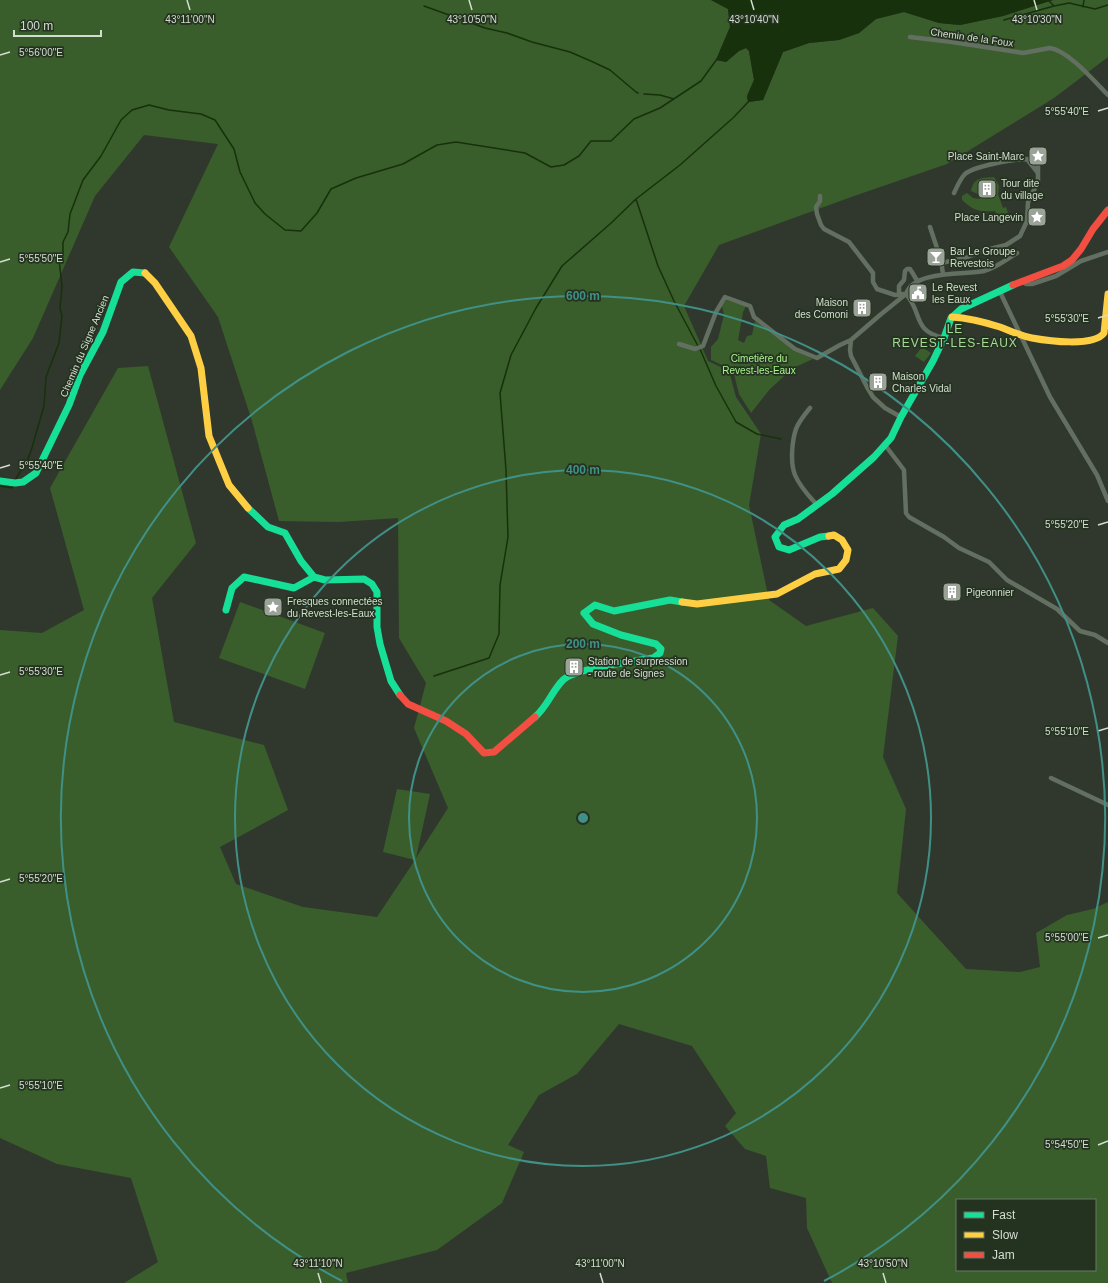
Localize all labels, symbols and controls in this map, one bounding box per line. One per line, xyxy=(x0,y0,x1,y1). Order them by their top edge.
scale bar xyxy=(14,12,101,38)
text: 43°11'00"N xyxy=(165,14,215,25)
text: 43°10'50"N xyxy=(447,14,497,25)
text: 43°10'40"N xyxy=(729,14,779,25)
text: 43°10'30"N xyxy=(1012,14,1062,25)
text: 100 m xyxy=(20,19,53,33)
street label: Chemin de la Foux xyxy=(930,26,1014,49)
text: 5°56'00"E xyxy=(19,47,63,58)
text: 5°55'40"E xyxy=(1045,106,1089,117)
place icon: Place Saint-Marc xyxy=(1027,145,1049,167)
place label: Place Saint-Marc xyxy=(948,151,1024,162)
building icon: Tour dite du village xyxy=(976,178,998,200)
place label: Tour dite du village xyxy=(1001,178,1044,201)
place icon: Place Langevin xyxy=(1026,206,1048,228)
place label: Place Langevin xyxy=(955,212,1023,223)
bar icon: Bar Le Groupe Revestois xyxy=(925,246,947,268)
place label: Bar Le Groupe Revestois xyxy=(950,246,1016,269)
text: 5°55'50"E xyxy=(19,253,63,264)
public building icon: Le Revest les Eaux xyxy=(907,282,929,304)
place label: Le Revest les Eaux xyxy=(932,282,977,305)
text: 600 m xyxy=(566,289,600,303)
street label: Chemin du Signe Ancien xyxy=(58,294,111,399)
place label: Maison des Comoni xyxy=(795,297,848,320)
building icon: Maison des Comoni xyxy=(851,297,873,319)
text: 5°55'30"E xyxy=(1045,313,1089,324)
district label: LE REVEST-LES-EAUX xyxy=(892,322,1018,350)
park label: Cimetière du Revest-les-Eaux xyxy=(722,353,796,376)
building icon: Maison Charles Vidal xyxy=(867,371,889,393)
place label: Maison Charles Vidal xyxy=(892,371,951,394)
text: 5°55'40"E xyxy=(19,460,63,471)
text: 400 m xyxy=(566,463,600,477)
text: 5°55'20"E xyxy=(1045,519,1089,530)
building icon: Pigeonnier xyxy=(941,581,963,603)
place label: Pigeonnier xyxy=(966,587,1014,598)
place icon: Fresques connectées du Revest-les-Eaux xyxy=(262,596,284,618)
place label: Fresques connectées du Revest-les-Eaux xyxy=(287,596,383,619)
text: 200 m xyxy=(566,637,600,651)
building icon: Station de surpression - route de Signes xyxy=(563,656,585,678)
place label: Station de surpression - route de Signes xyxy=(588,656,688,679)
text: 5°55'30"E xyxy=(19,666,63,677)
text: 5°55'10"E xyxy=(1045,726,1089,737)
centre of rings xyxy=(576,811,590,825)
text: 5°55'20"E xyxy=(19,873,63,884)
text: 5°55'00"E xyxy=(1045,932,1089,943)
text: 5°55'10"E xyxy=(19,1080,63,1091)
text: 5°54'50"E xyxy=(1045,1139,1089,1150)
legend xyxy=(956,1199,1096,1271)
text: Fast xyxy=(992,1208,1016,1222)
text: Slow xyxy=(992,1228,1018,1242)
text: Jam xyxy=(992,1248,1015,1262)
text: 43°11'10"N xyxy=(293,1258,343,1269)
text: 43°11'00"N xyxy=(575,1258,625,1269)
text: 43°10'50"N xyxy=(858,1258,908,1269)

